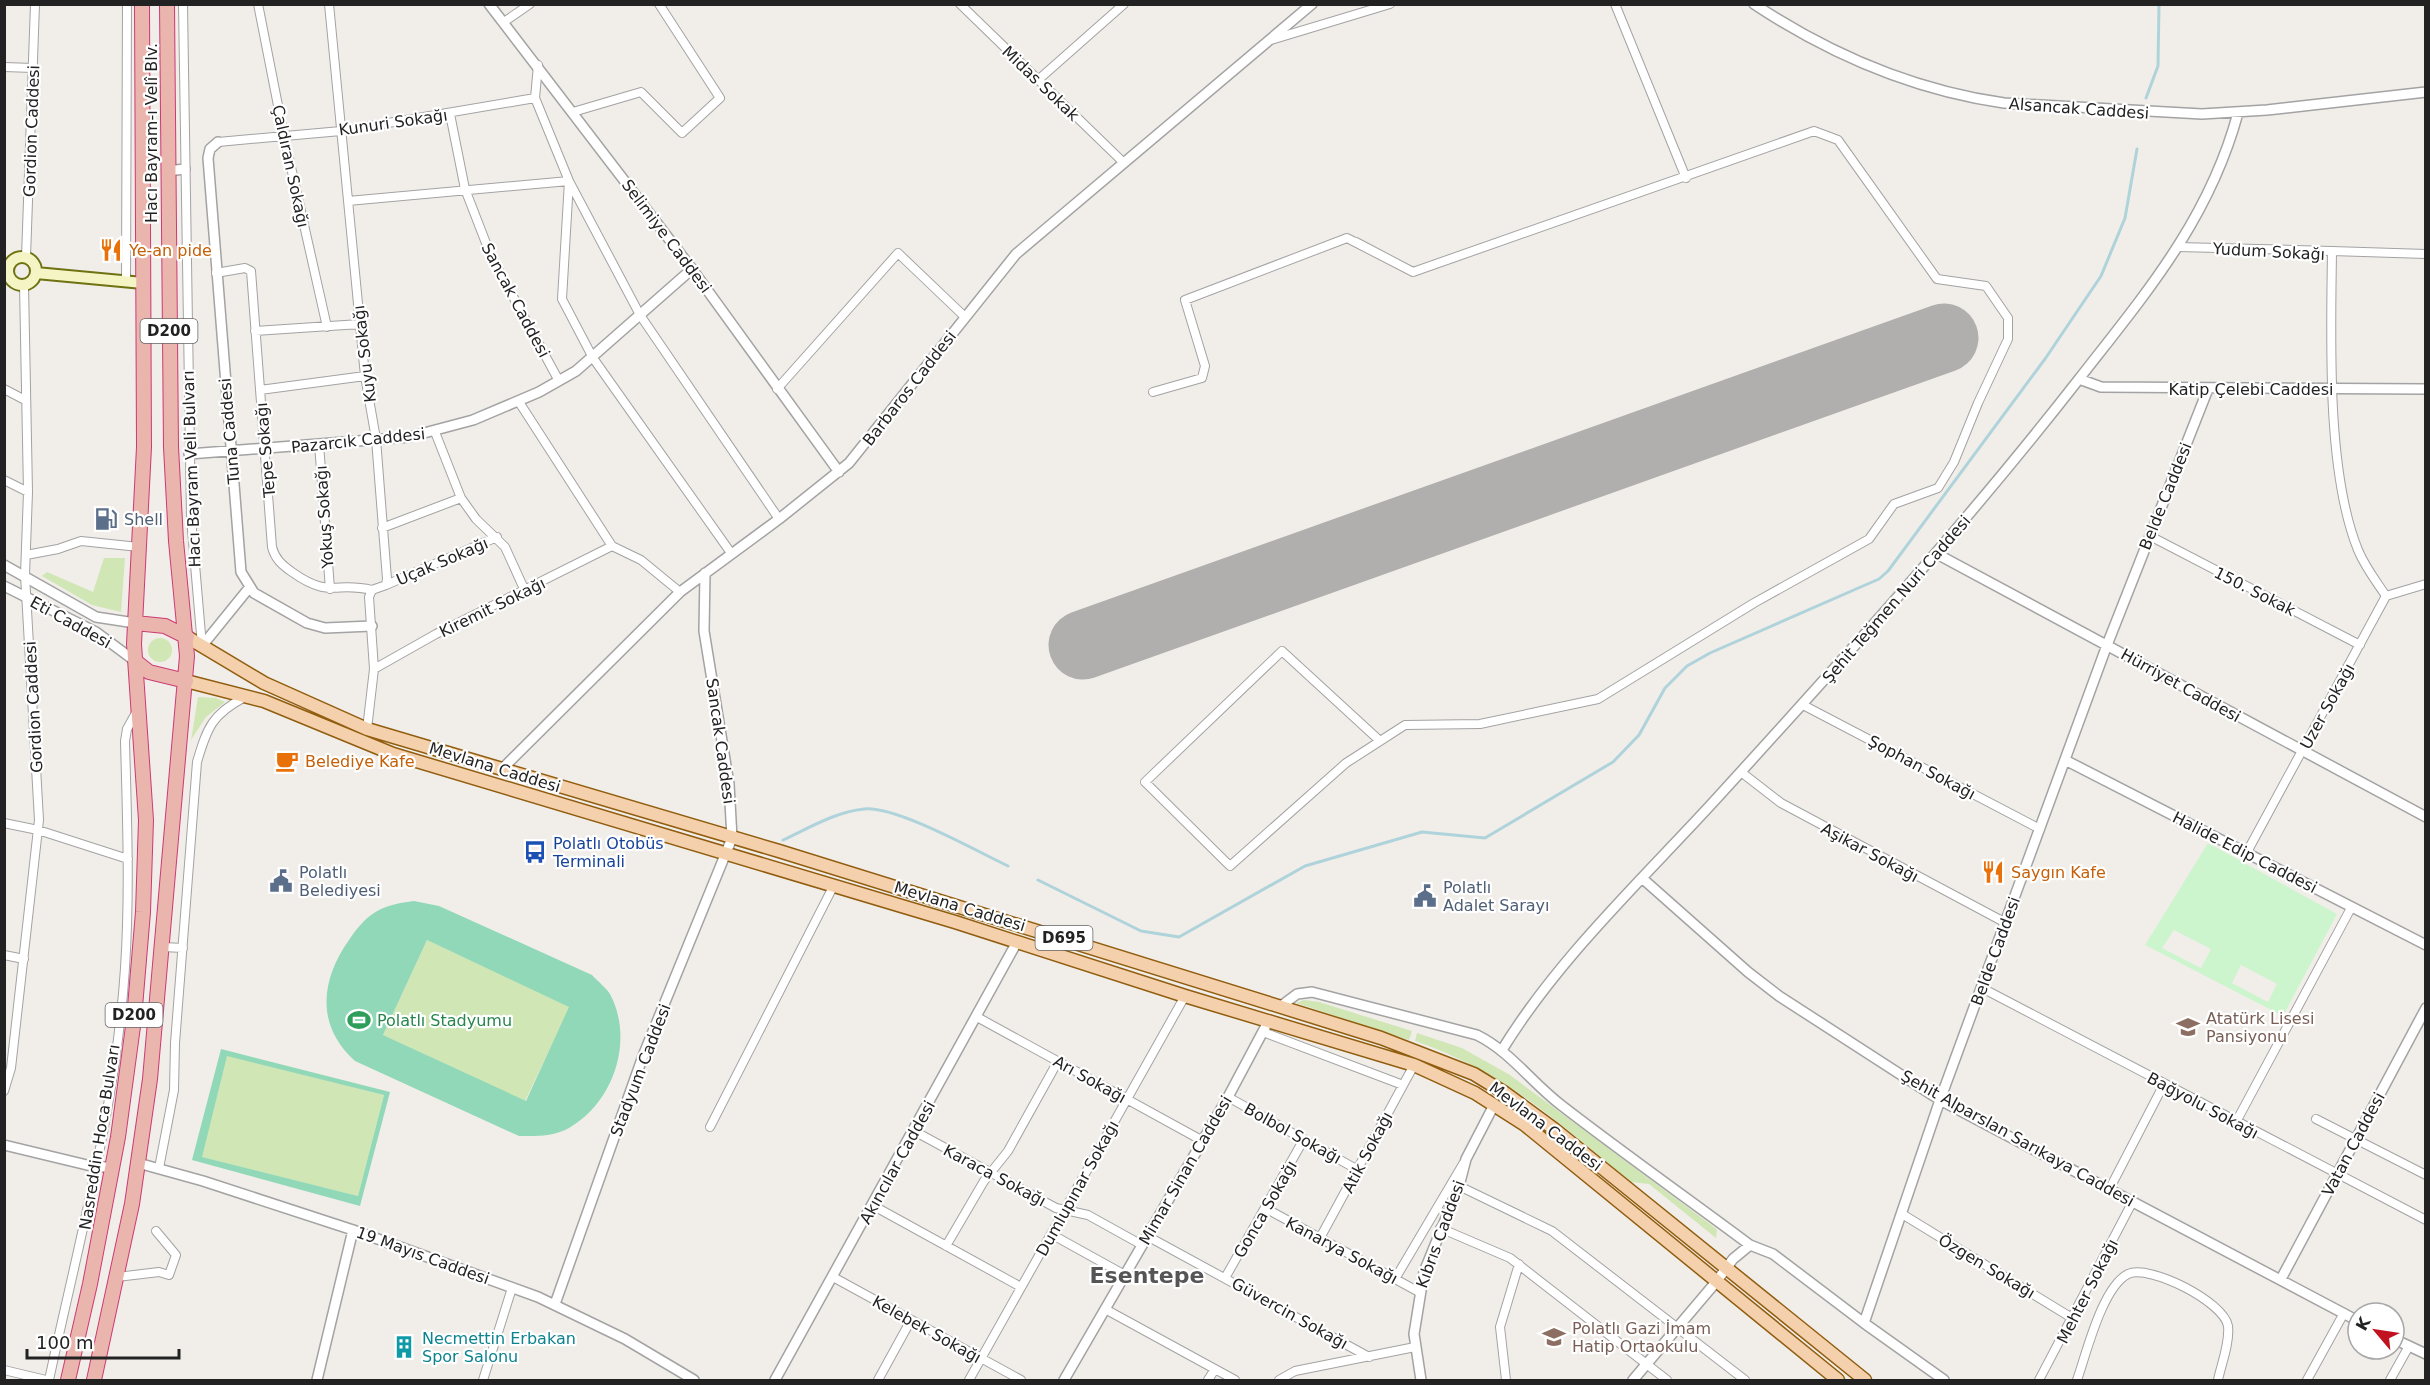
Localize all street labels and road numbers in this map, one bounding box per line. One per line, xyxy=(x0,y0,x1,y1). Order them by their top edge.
street label: Midas Sokak xyxy=(998,42,1084,125)
street label: Hacı Bayram-ı Velî Blv. xyxy=(142,43,161,223)
street label: Gordion Caddesi xyxy=(20,65,43,197)
street label: Alsancak Caddesi xyxy=(2008,94,2150,123)
street label: Çaldıran Sokağı xyxy=(268,103,313,229)
street label: Kunuri Sokağı xyxy=(337,105,449,140)
street label: Selimiye Caddesi xyxy=(618,176,715,297)
street label: Yudum Sokağı xyxy=(2211,239,2326,264)
street label: Sancak Caddesi xyxy=(477,240,554,361)
street label: Kuyu Sokağı xyxy=(349,304,380,404)
road number: D200 xyxy=(140,319,198,343)
street label: Barbaros Caddesi xyxy=(859,327,960,450)
street label: Hacı Bayram Veli Bulvarı xyxy=(179,370,204,568)
street label: Tuna Caddesi xyxy=(215,377,244,486)
street label: Katip Çelebi Caddesi xyxy=(2169,380,2333,399)
street label: Tepe Sokağı xyxy=(252,402,279,499)
street label: Pazarcık Caddesi xyxy=(290,424,426,457)
street label: Belde Caddesi xyxy=(2135,440,2196,553)
street label: Yokuş Sokağı xyxy=(311,465,338,570)
street label: Şehit Teğmen Nuri Caddesi xyxy=(1818,512,1974,687)
street label: Uçak Sokağı xyxy=(393,534,491,589)
street label: 150. Sokak xyxy=(2211,563,2299,620)
street label: Kiremit Sokağı xyxy=(436,574,548,641)
street label: Eti Caddesi xyxy=(27,592,115,653)
street label: Gordion Caddesi xyxy=(21,641,46,773)
street label: Hürriyet Caddesi xyxy=(2118,645,2244,726)
street label: Uzer Sokağı xyxy=(2296,660,2359,752)
street label: Sancak Caddesi xyxy=(702,677,739,805)
street label: Şophan Sokağı xyxy=(1865,731,1979,804)
street label: Mevlana Caddesi xyxy=(427,738,563,796)
street label: Halide Edip Caddesi xyxy=(2169,808,2320,897)
street label: Aşikar Sokağı xyxy=(1818,819,1922,886)
street label: Mevlana Caddesi xyxy=(892,877,1028,935)
street label: Belde Caddesi xyxy=(1967,894,2024,1008)
road number: D695 xyxy=(1036,926,1092,950)
street label: Stadyum Caddesi xyxy=(606,1001,675,1139)
road number: D200 xyxy=(106,1003,162,1027)
street label: Nasreddin Hoca Bulvarı xyxy=(75,1043,124,1231)
street label: Arı Sokağı xyxy=(1050,1052,1130,1107)
street label: Şehit Alparslan Sarıkaya Caddesi xyxy=(1898,1066,2138,1211)
street label: Bağyolu Sokağı xyxy=(2144,1068,2262,1143)
street label: Mevlana Caddesi xyxy=(1486,1078,1606,1175)
street label: Vatan Caddesi xyxy=(2318,1089,2389,1199)
street label: Mimar Sinan Caddesi xyxy=(1135,1092,1236,1248)
street label: Akıncılar Caddesi xyxy=(856,1097,939,1227)
street label: Bolbol Sokağı xyxy=(1241,1099,1345,1168)
street label: Atik Sokağı xyxy=(1338,1108,1397,1196)
street label: Dumlupınar Sokağı xyxy=(1032,1117,1123,1259)
street label: Karaca Sokağı xyxy=(940,1140,1049,1210)
street label: Gonca Sokağı xyxy=(1230,1157,1301,1261)
street label: Kıbrıs Caddesi xyxy=(1412,1178,1469,1291)
street label: Kanarya Sokağı xyxy=(1282,1213,1401,1288)
street label: 19 Mayıs Caddesi xyxy=(354,1223,492,1288)
street label: Özgen Sokağı xyxy=(1935,1230,2039,1303)
street label: Mehter Sokağı xyxy=(2053,1236,2122,1347)
street label: Güvercin Sokağı xyxy=(1228,1274,1351,1353)
street label: Kelebek Sokağı xyxy=(869,1292,985,1367)

